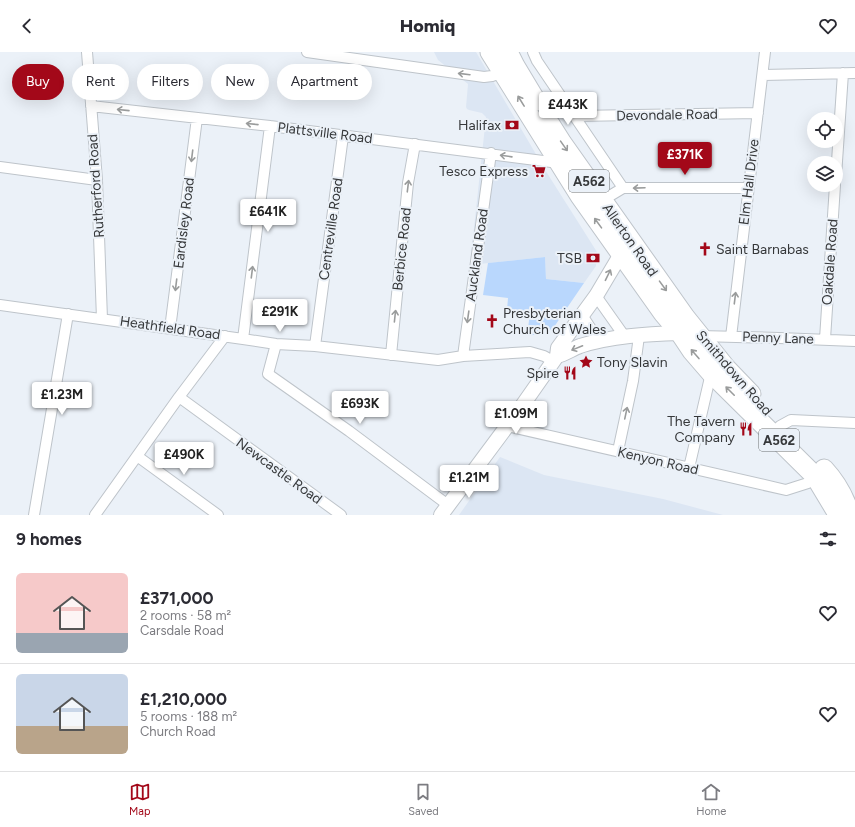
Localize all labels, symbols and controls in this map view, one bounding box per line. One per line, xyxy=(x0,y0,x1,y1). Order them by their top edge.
icon: back xyxy=(16,15,38,37)
text: Homiq xyxy=(400,15,455,37)
icon: heart xyxy=(817,15,839,37)
chip: Buy xyxy=(12,64,64,100)
chip: Rent xyxy=(72,64,129,100)
chip: Filters xyxy=(137,64,203,100)
chip: New xyxy=(211,64,269,100)
chip: Apartment xyxy=(277,64,372,100)
one-way arrow xyxy=(458,70,471,78)
pin: £443K xyxy=(540,92,596,126)
one-way arrow xyxy=(516,96,525,107)
text: £443K xyxy=(548,97,588,112)
one-way arrow xyxy=(117,106,130,113)
street label: Devondale Road xyxy=(616,106,718,124)
map controls xyxy=(807,112,843,192)
button: locate xyxy=(807,112,843,148)
place label: Halifax xyxy=(458,117,501,134)
bank icon: Halifax xyxy=(504,117,520,133)
street label: Plattsville Road xyxy=(277,119,373,147)
one-way arrow xyxy=(246,120,259,127)
street label: Rutherford Road xyxy=(84,134,108,238)
street label: Elm Hall Drive xyxy=(735,138,763,226)
one-way arrow xyxy=(560,140,568,151)
pin: £371K xyxy=(657,142,713,176)
text: £371K xyxy=(667,147,703,162)
one-way arrow xyxy=(189,149,196,162)
one-way arrow xyxy=(500,152,513,160)
button: layers xyxy=(807,156,843,192)
place label: Tesco Express xyxy=(439,163,528,180)
supermarket icon: Tesco Express xyxy=(531,163,547,179)
road number: A562 xyxy=(569,170,609,192)
street label: Eardisley Road xyxy=(170,176,198,270)
street label: Centreville Road xyxy=(315,177,347,281)
one-way arrow xyxy=(404,180,412,193)
one-way arrow xyxy=(633,184,646,192)
pin: £641K xyxy=(240,199,296,233)
street label: Allerton Road xyxy=(599,200,661,280)
text: £641K xyxy=(249,204,287,219)
street label: Berbice Road xyxy=(389,207,415,291)
street label: Auckland Road xyxy=(462,207,492,303)
one-way arrow xyxy=(594,217,602,228)
street label: Oakdale Road xyxy=(819,218,841,306)
church icon: Saint Barnabas xyxy=(697,241,713,257)
place label: Saint Barnabas xyxy=(716,241,809,258)
place label: TSB xyxy=(557,250,582,267)
bank icon: TSB xyxy=(585,250,601,266)
one-way arrow xyxy=(248,266,256,279)
one-way arrow xyxy=(605,270,613,282)
one-way arrow xyxy=(172,278,180,291)
one-way arrow xyxy=(659,280,667,291)
one-way arrow xyxy=(731,292,738,305)
pin: £291K xyxy=(252,299,308,333)
text: £291K xyxy=(262,304,298,319)
place label: Presbyterian Church of Wales xyxy=(503,305,606,338)
one-way arrow xyxy=(391,310,399,323)
one-way arrow xyxy=(464,310,472,323)
street label: Heathfield Road xyxy=(119,313,221,343)
church icon: Presbyterian Church of Wales xyxy=(484,313,500,329)
street label: Smithdown Road xyxy=(692,327,776,419)
street label: Penny Lane xyxy=(742,328,815,348)
one-way arrow xyxy=(571,345,583,352)
one-way arrow xyxy=(690,348,699,359)
place icon: Tony Slavin xyxy=(578,354,594,370)
place label: Tony Slavin xyxy=(597,354,668,371)
place label: Spire xyxy=(527,365,559,382)
restaurant icon: Spire xyxy=(562,365,578,381)
pin: £1.23M xyxy=(29,382,95,416)
one-way arrow xyxy=(725,386,735,396)
text: £1.23M xyxy=(41,387,83,402)
pin: £693K xyxy=(332,391,388,425)
text: £693K xyxy=(341,396,379,411)
pin: £1.09M xyxy=(483,401,549,435)
text: £1.09M xyxy=(494,406,538,421)
one-way arrow xyxy=(623,407,631,420)
place label: The Tavern Company xyxy=(667,413,736,446)
restaurant icon: The Tavern Company xyxy=(738,421,754,437)
road number: A562 xyxy=(759,429,799,451)
street label: Newcastle Road xyxy=(233,434,325,508)
pin: £490K xyxy=(156,442,212,476)
street label: Kenyon Road xyxy=(616,443,700,479)
text: £490K xyxy=(164,447,204,462)
pin: £1.21M xyxy=(436,465,502,499)
text: £1.21M xyxy=(449,470,489,485)
icon: filters xyxy=(817,528,839,550)
text: 9 homes xyxy=(16,529,82,549)
text: £371,000 xyxy=(140,588,214,608)
icon: home xyxy=(48,589,96,637)
icon: heart xyxy=(817,602,839,624)
text: 2 rooms · 58 m² xyxy=(140,608,231,623)
text: Carsdale Road xyxy=(140,623,224,638)
text: £1,210,000 xyxy=(140,689,227,709)
icon: home xyxy=(48,690,96,738)
icon: heart xyxy=(817,703,839,725)
text: 5 rooms · 188 m² xyxy=(140,709,237,724)
text: Church Road xyxy=(140,724,216,739)
tab: Map xyxy=(129,781,151,818)
tab: Saved xyxy=(408,781,439,818)
tab: Home xyxy=(696,781,726,818)

